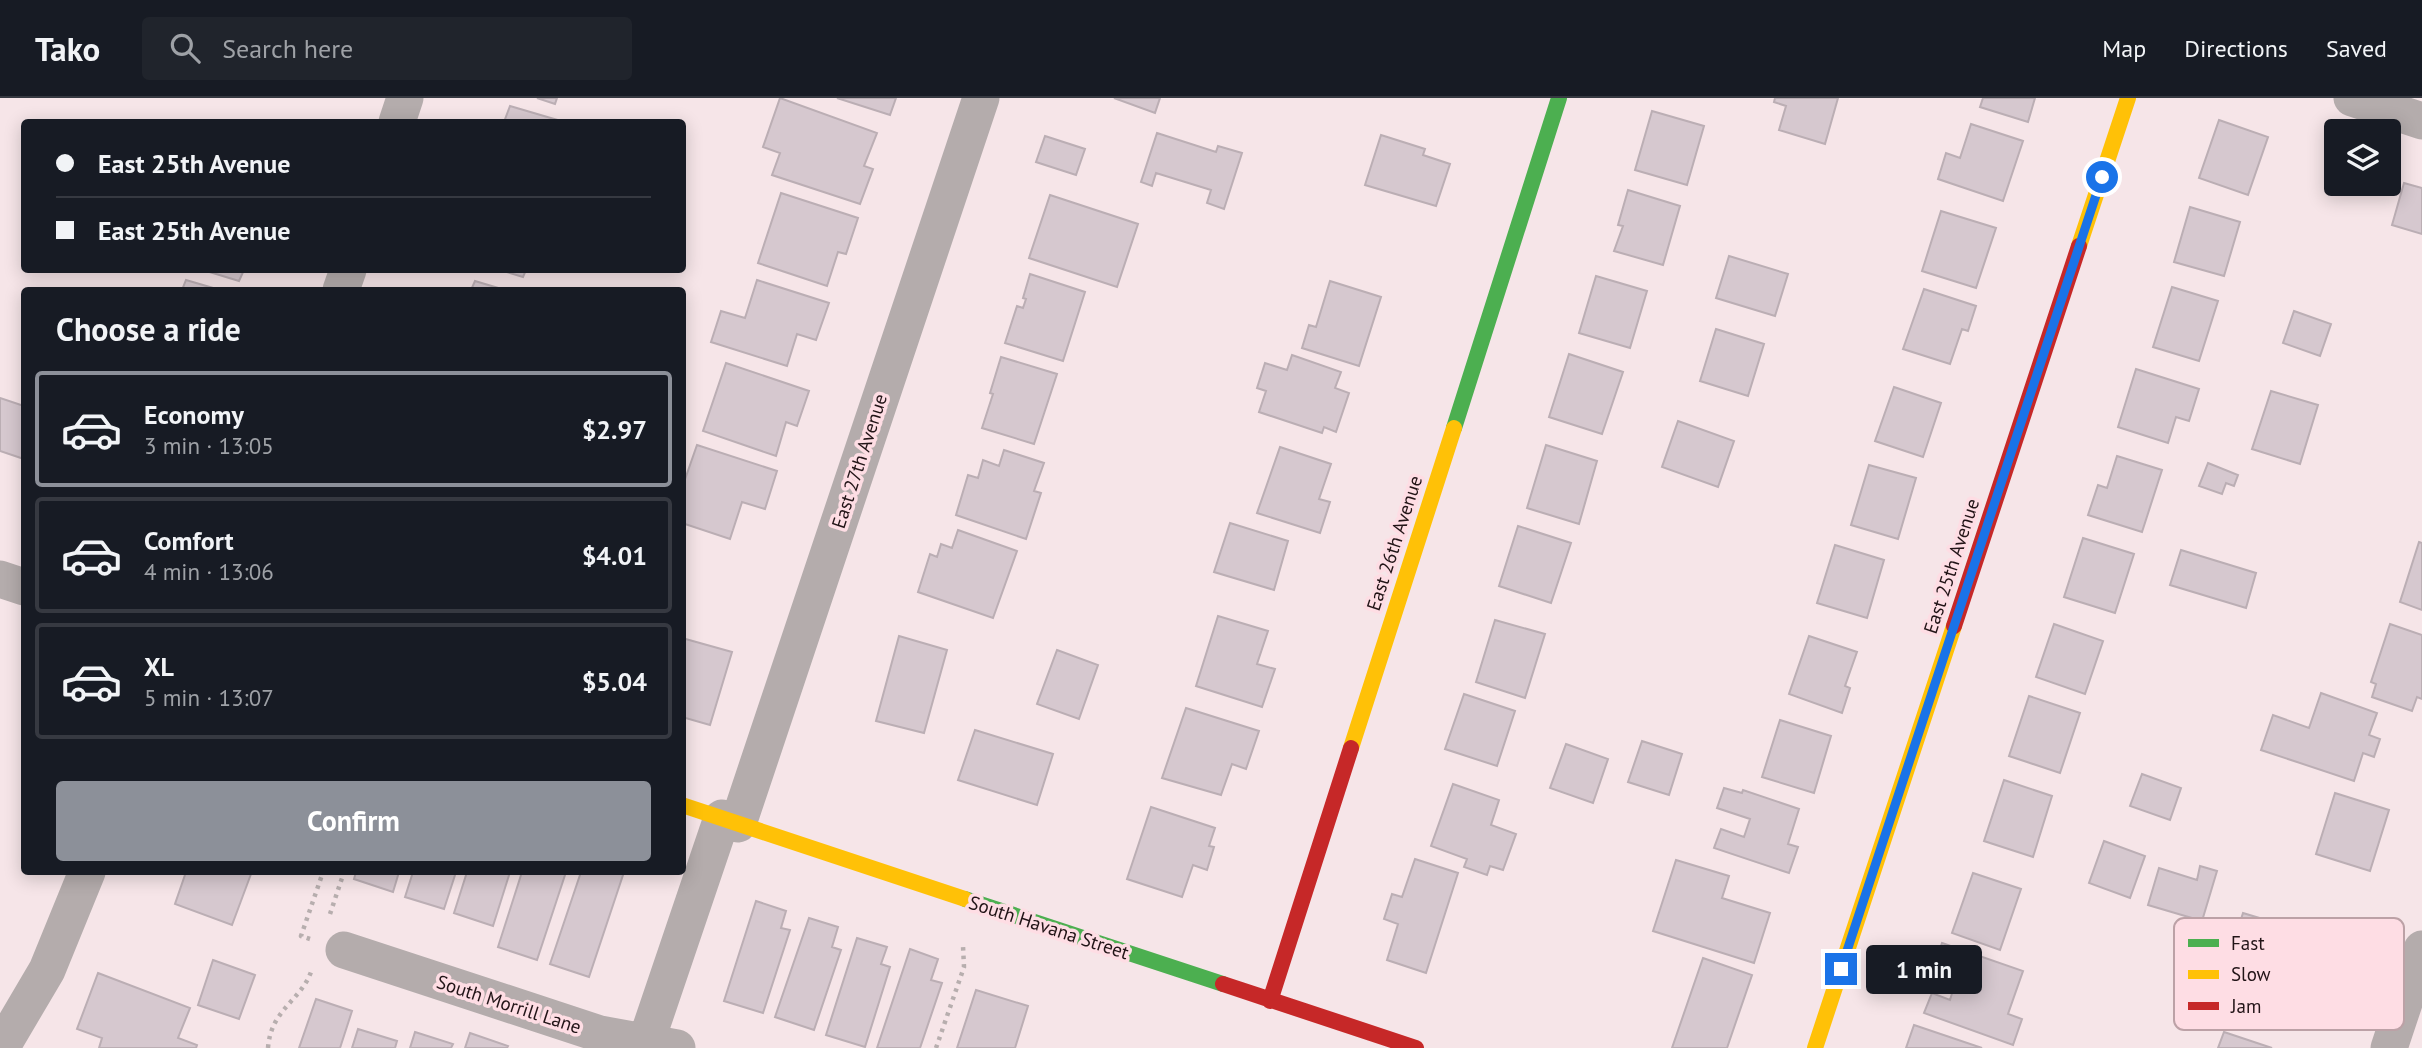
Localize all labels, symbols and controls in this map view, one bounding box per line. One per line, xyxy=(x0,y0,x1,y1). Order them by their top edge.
search box xyxy=(142,17,632,80)
text: Tako xyxy=(35,27,100,70)
icon: search xyxy=(166,29,204,67)
text: Search here xyxy=(222,32,353,65)
text: Map xyxy=(2102,33,2146,64)
text: Directions xyxy=(2184,33,2288,64)
text: Saved xyxy=(2326,33,2387,64)
map controls xyxy=(2324,119,2401,196)
button: layers xyxy=(2324,119,2401,196)
text: East 25th Avenue xyxy=(98,147,290,180)
route start xyxy=(2086,161,2118,193)
text: East 25th Avenue xyxy=(98,214,290,247)
text: Choose a ride xyxy=(56,308,241,350)
street label: East 27th Avenue xyxy=(826,391,892,531)
icon: car xyxy=(60,398,123,461)
text: Economy xyxy=(144,398,244,431)
text: $2.97 xyxy=(582,413,647,446)
text: 3 min · 13:05 xyxy=(144,431,274,460)
street label: East 26th Avenue xyxy=(1361,472,1427,614)
street label: East 25th Avenue xyxy=(1918,495,1984,637)
icon: car xyxy=(60,524,123,587)
text: Comfort xyxy=(144,524,234,557)
text: $4.01 xyxy=(582,539,647,572)
text: 4 min · 13:06 xyxy=(144,557,274,586)
icon: car xyxy=(60,650,123,713)
text: XL xyxy=(144,650,174,683)
text: $5.04 xyxy=(582,665,647,698)
text: 5 min · 13:07 xyxy=(144,683,274,712)
button: Confirm xyxy=(56,781,651,861)
street label: South Havana Street xyxy=(966,890,1132,964)
legend xyxy=(2174,918,2404,1030)
text: Fast xyxy=(2231,931,2265,955)
callout: 1 min xyxy=(1866,944,1981,994)
route end xyxy=(1825,953,1857,985)
text: 1 min xyxy=(1896,955,1952,984)
text: Slow xyxy=(2231,962,2271,986)
street label: South Morrill Lane xyxy=(434,969,584,1039)
text: Jam xyxy=(2230,994,2261,1018)

